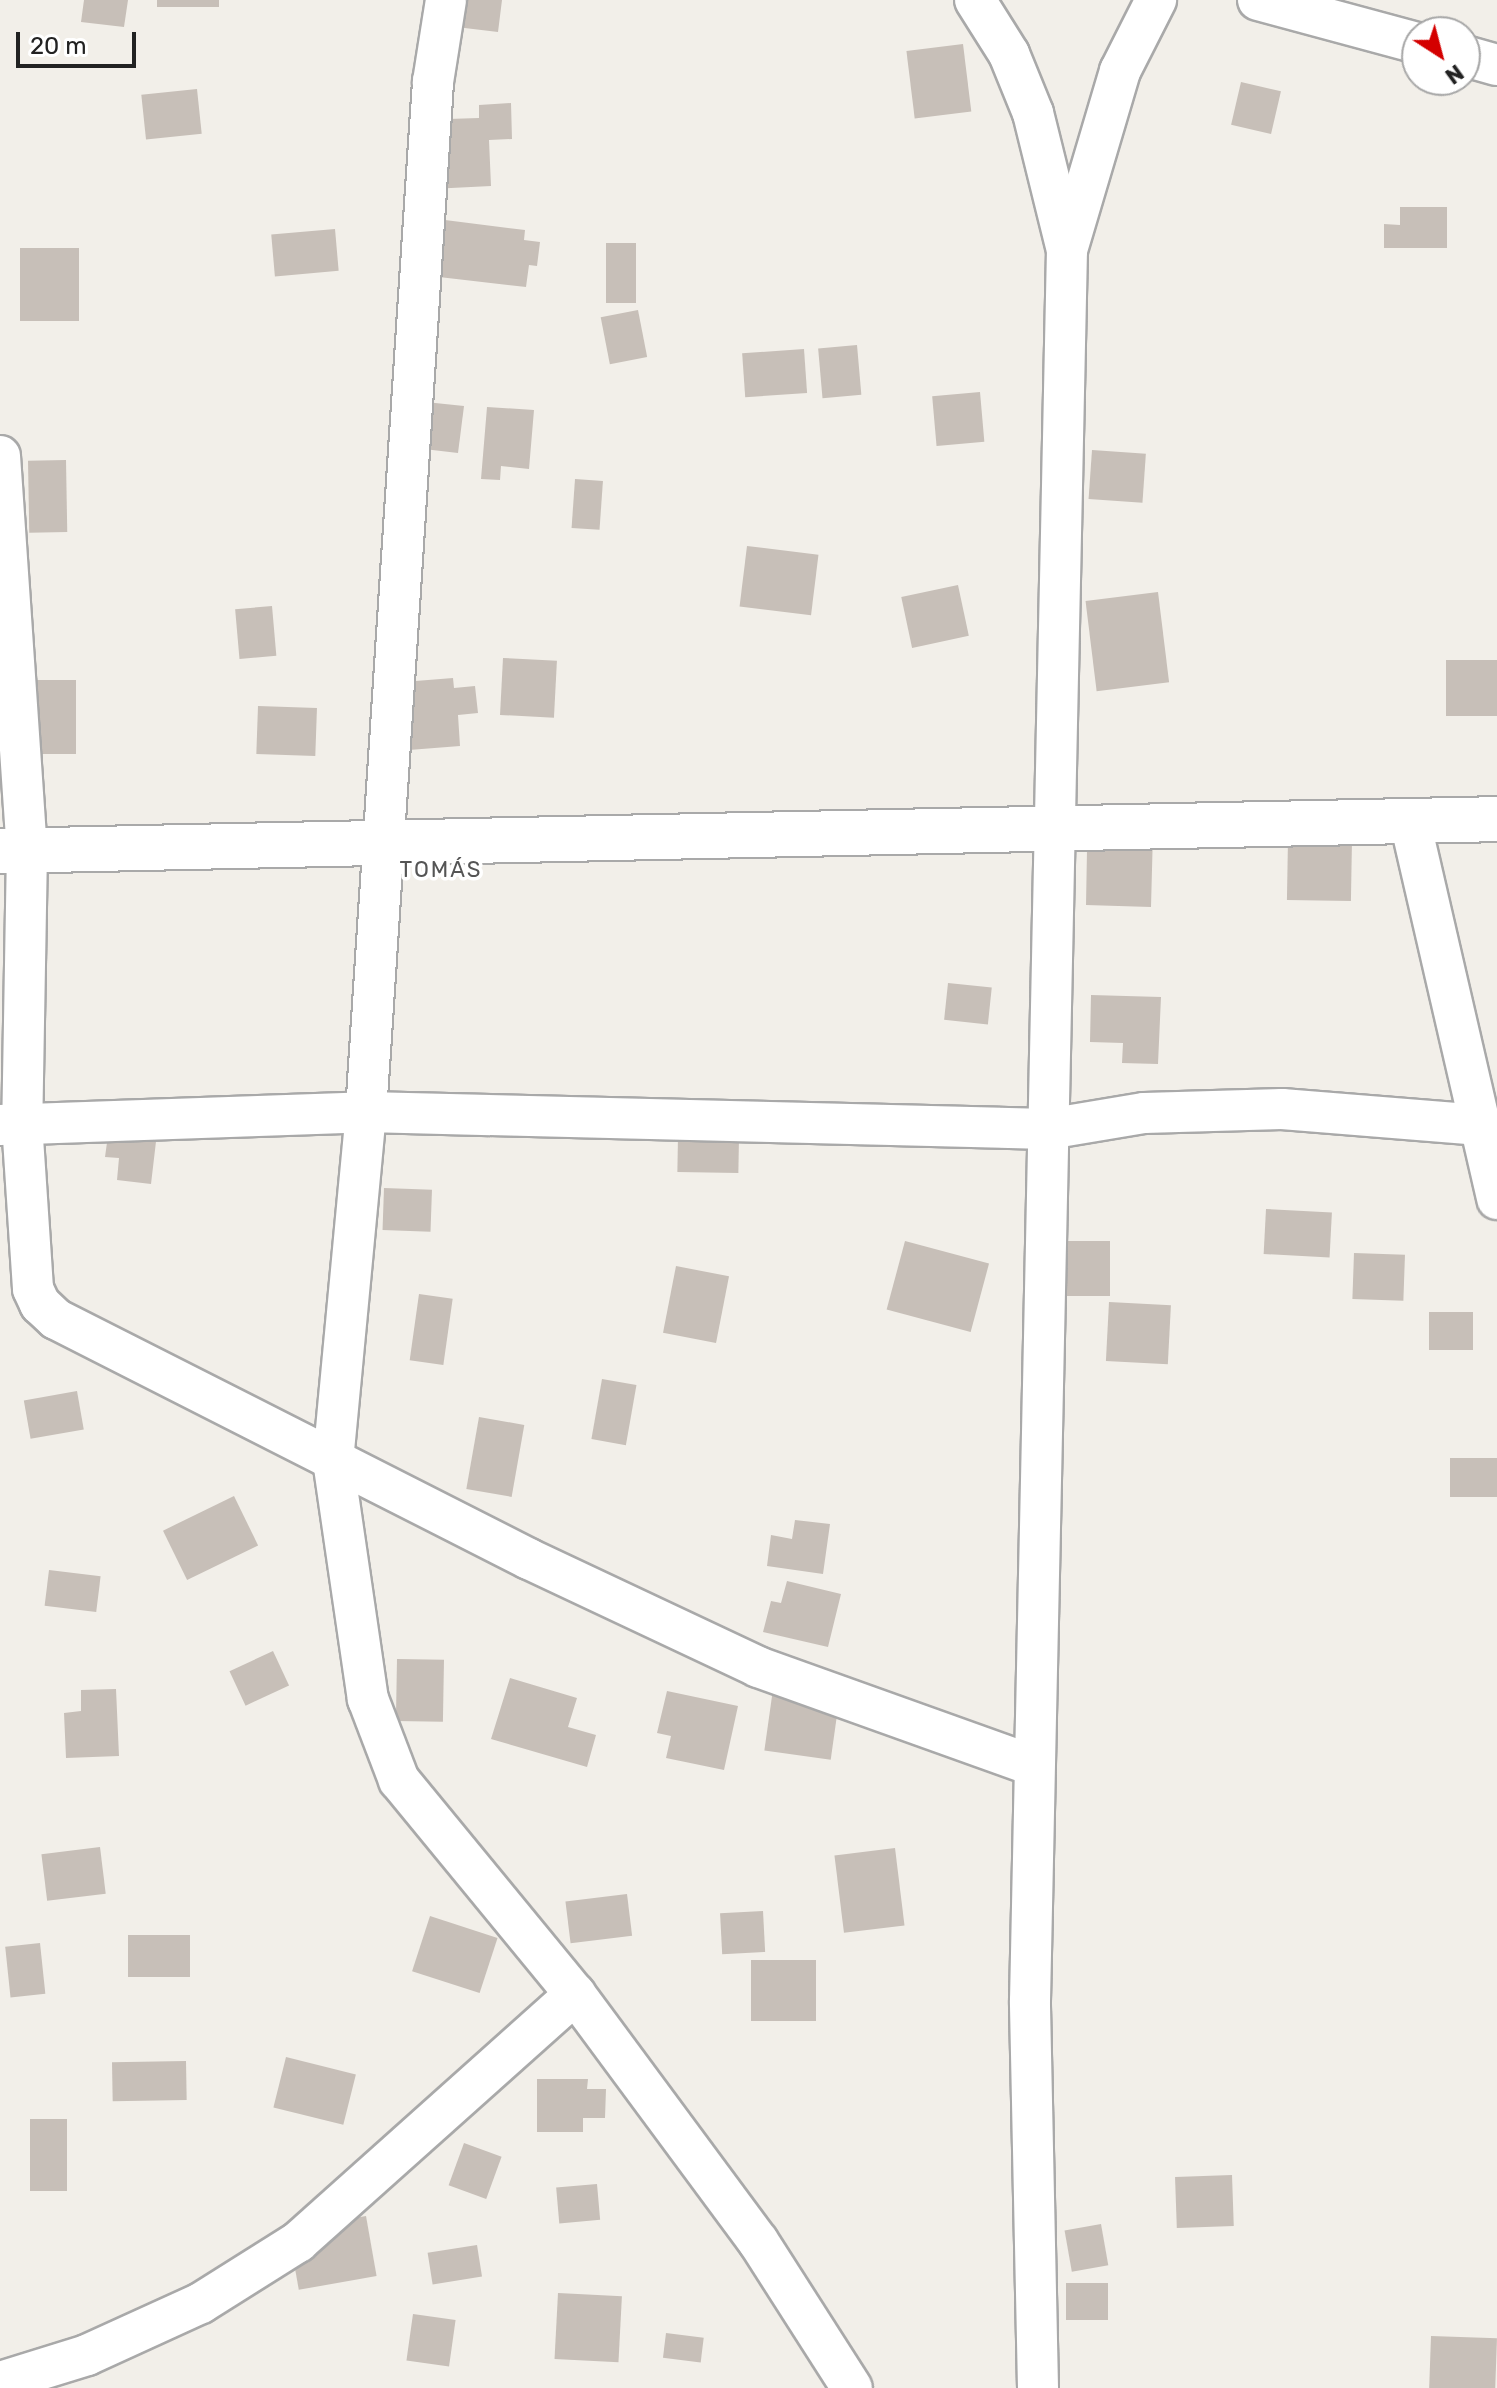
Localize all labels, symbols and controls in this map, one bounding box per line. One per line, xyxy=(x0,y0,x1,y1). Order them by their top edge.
scale bar xyxy=(20,16,140,66)
north arrow xyxy=(1401,16,1481,96)
text: 20 m xyxy=(30,32,87,60)
text: N xyxy=(1440,59,1469,90)
district label: TOMÁS xyxy=(400,857,482,883)

